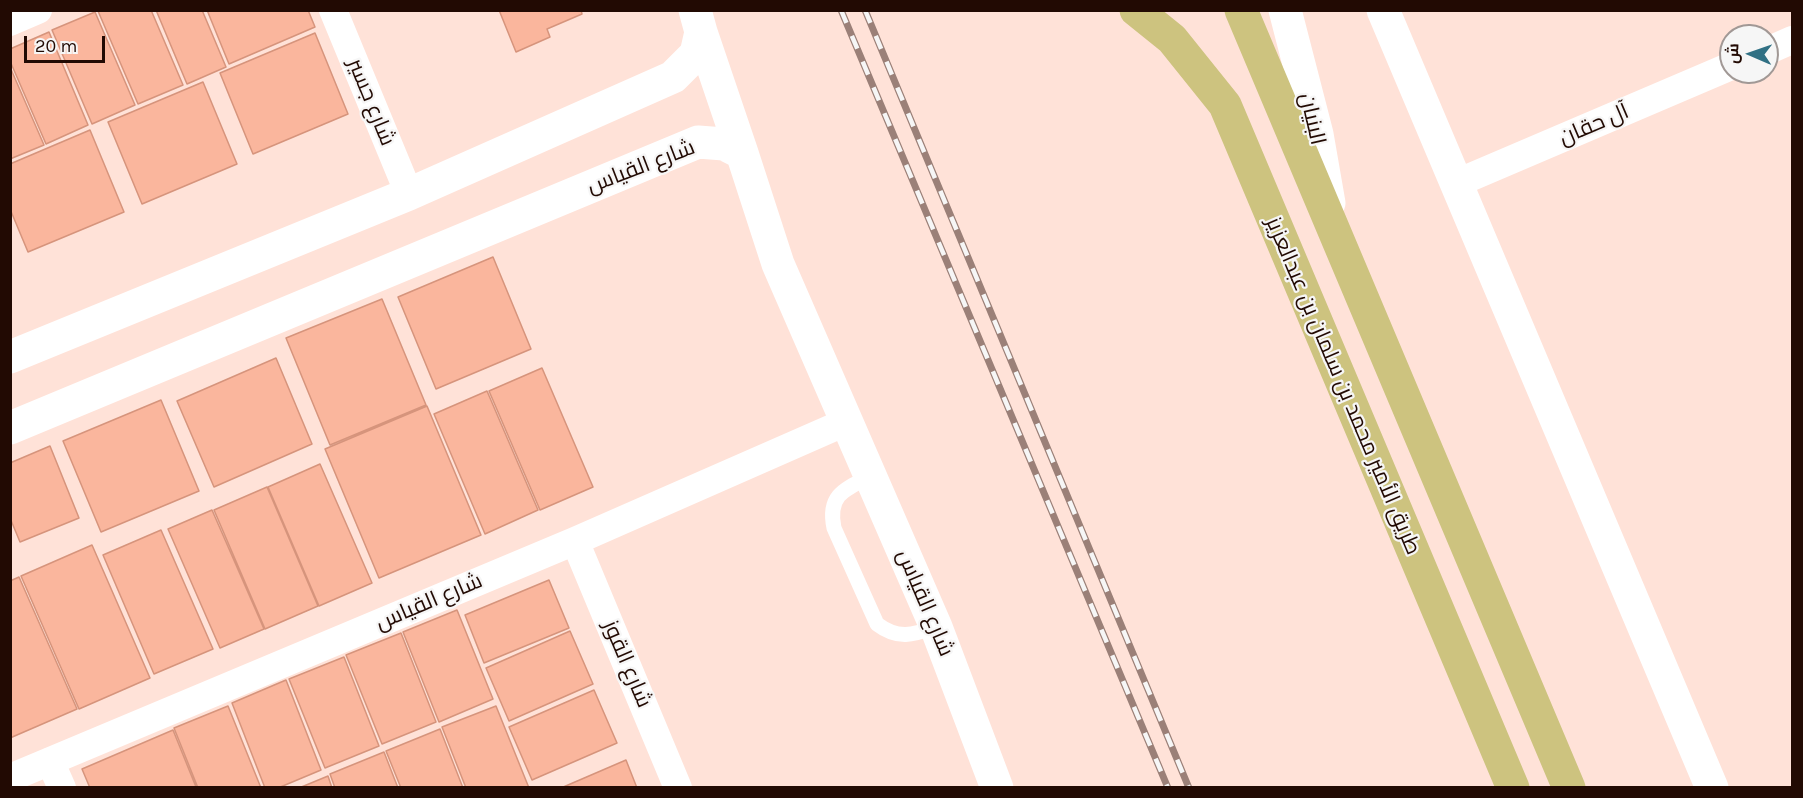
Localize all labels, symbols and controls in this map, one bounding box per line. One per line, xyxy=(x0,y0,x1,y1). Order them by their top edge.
scale bar xyxy=(27,24,108,62)
north arrow xyxy=(1719,24,1779,84)
text: 20 m xyxy=(35,35,77,57)
text: ش xyxy=(1723,43,1742,64)
street label: شارع جسير xyxy=(342,54,400,150)
street label: البنيان xyxy=(1293,90,1331,148)
street label: آل حقان xyxy=(1555,99,1633,151)
street label: شارع القياس xyxy=(583,134,699,200)
street label: طريق الأمير محمد بن سلمان بن عبدالعزيز xyxy=(1260,213,1426,559)
street label: شارع القياس xyxy=(891,546,959,660)
street label: شارع القياس xyxy=(372,568,486,636)
street label: شارع القوز xyxy=(597,616,657,712)

